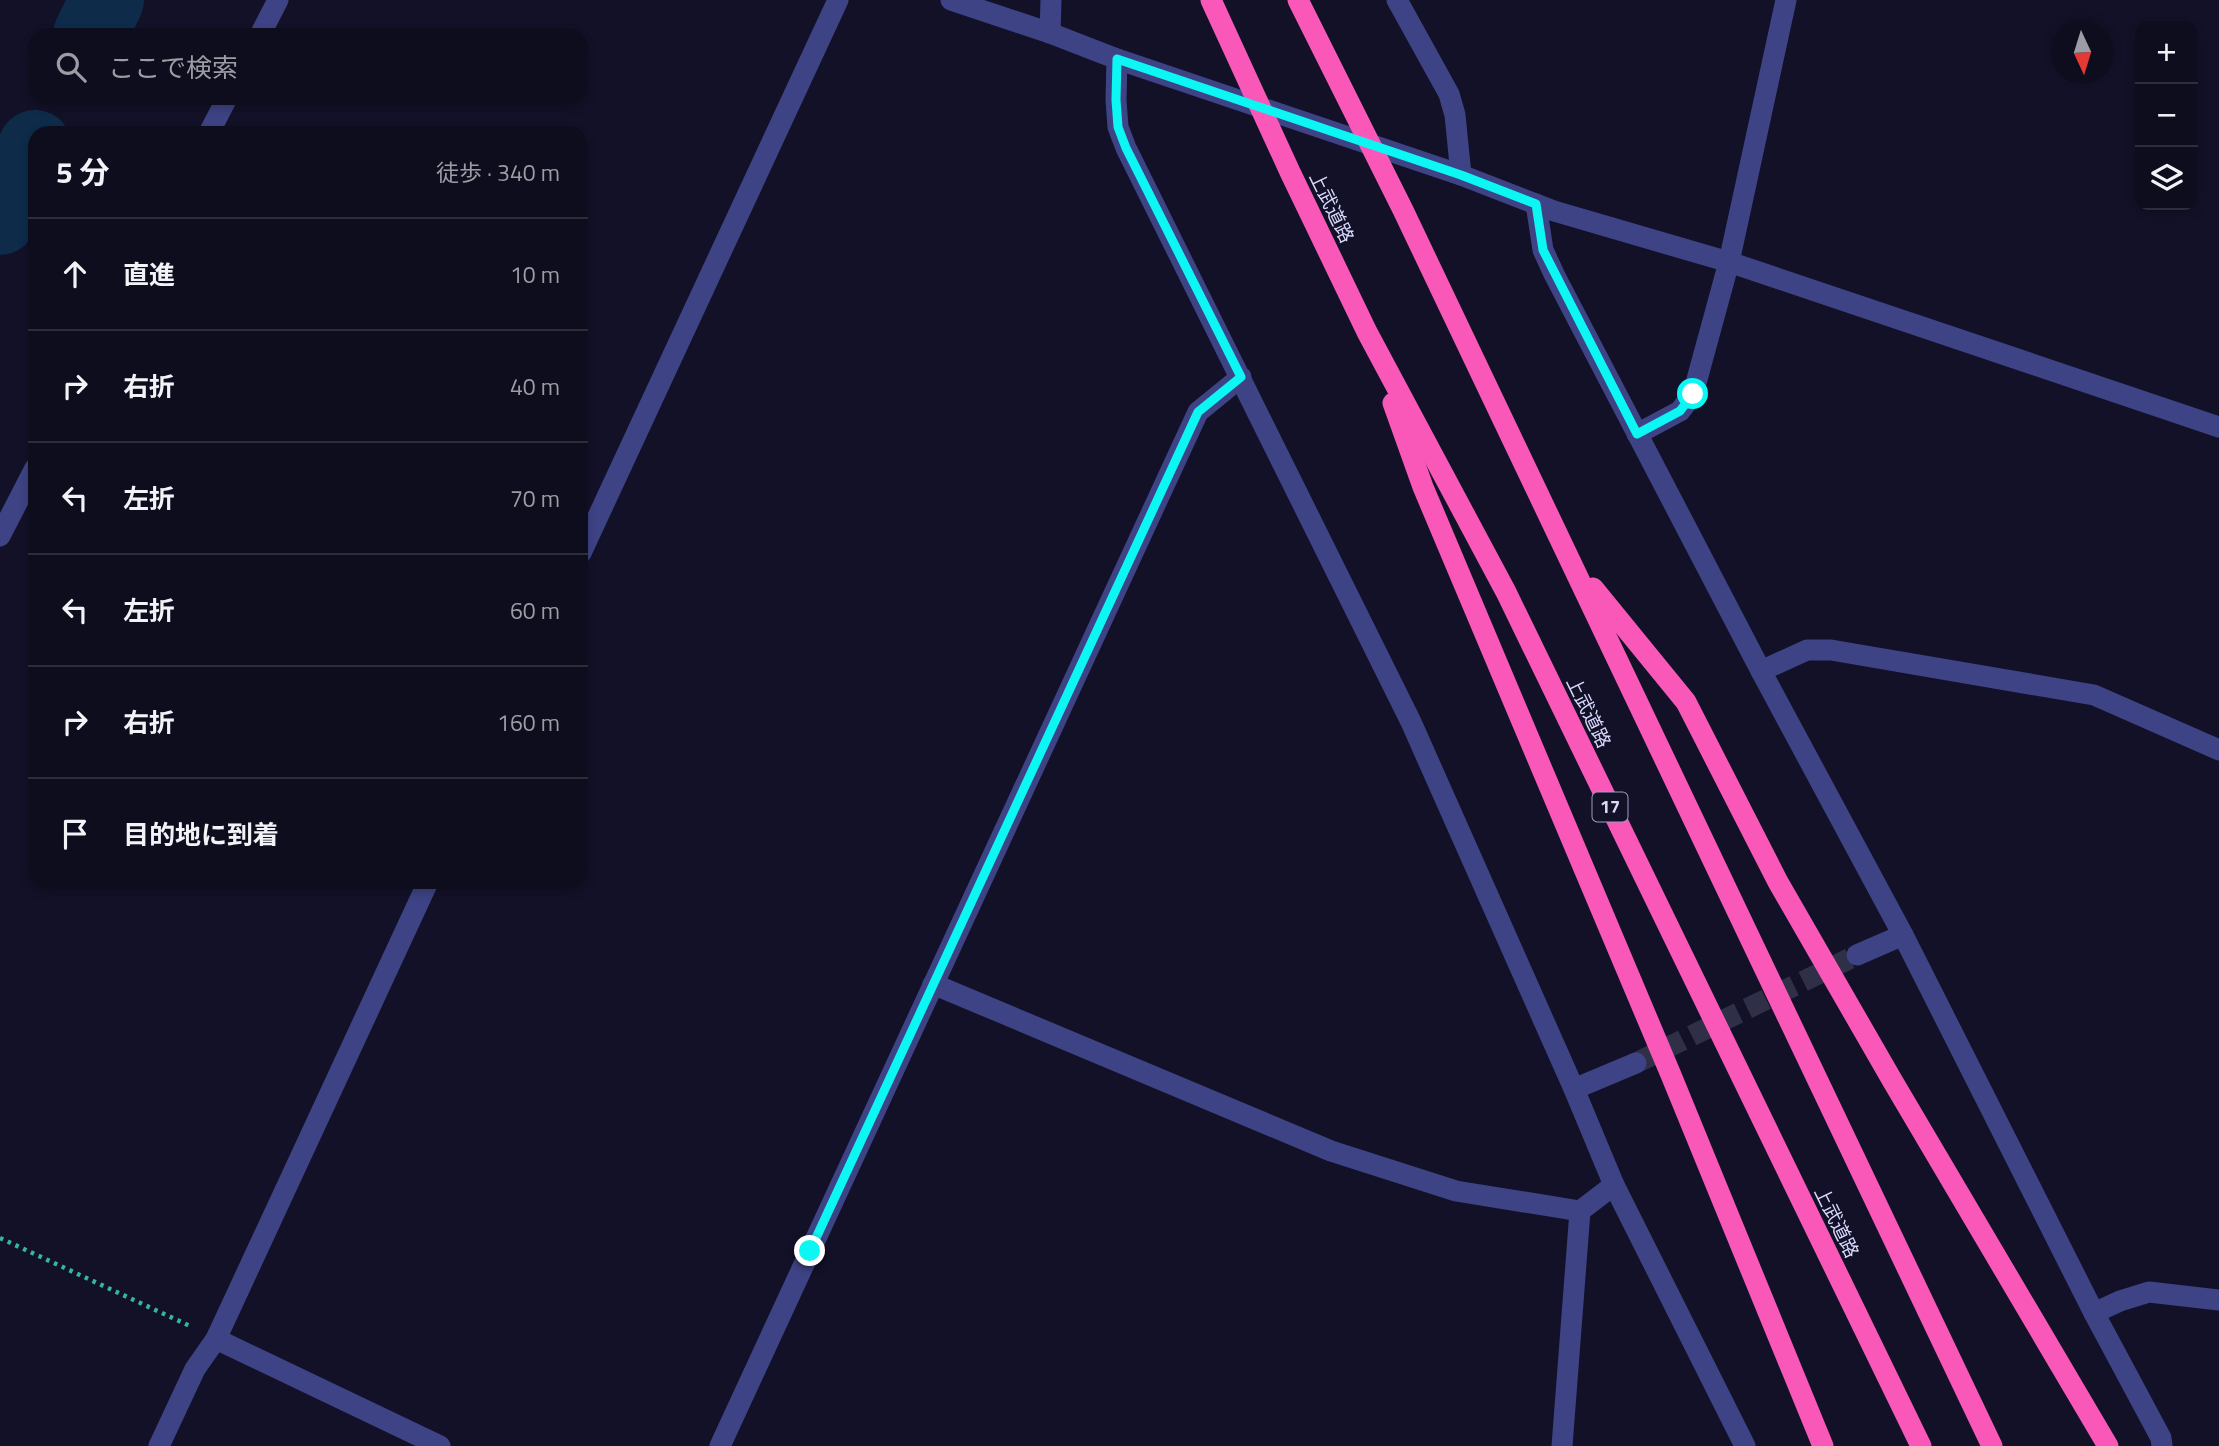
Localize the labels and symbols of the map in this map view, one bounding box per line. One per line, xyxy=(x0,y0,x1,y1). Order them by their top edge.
north arrow xyxy=(2051,21,2114,84)
street label: 上武道路 xyxy=(1303,166,1362,247)
route start xyxy=(1677,378,1708,409)
street label: 上武道路 xyxy=(1560,671,1619,752)
road number: 17 xyxy=(1592,792,1628,822)
street label: 上武道路 xyxy=(1808,1181,1867,1262)
route end xyxy=(794,1235,825,1266)

